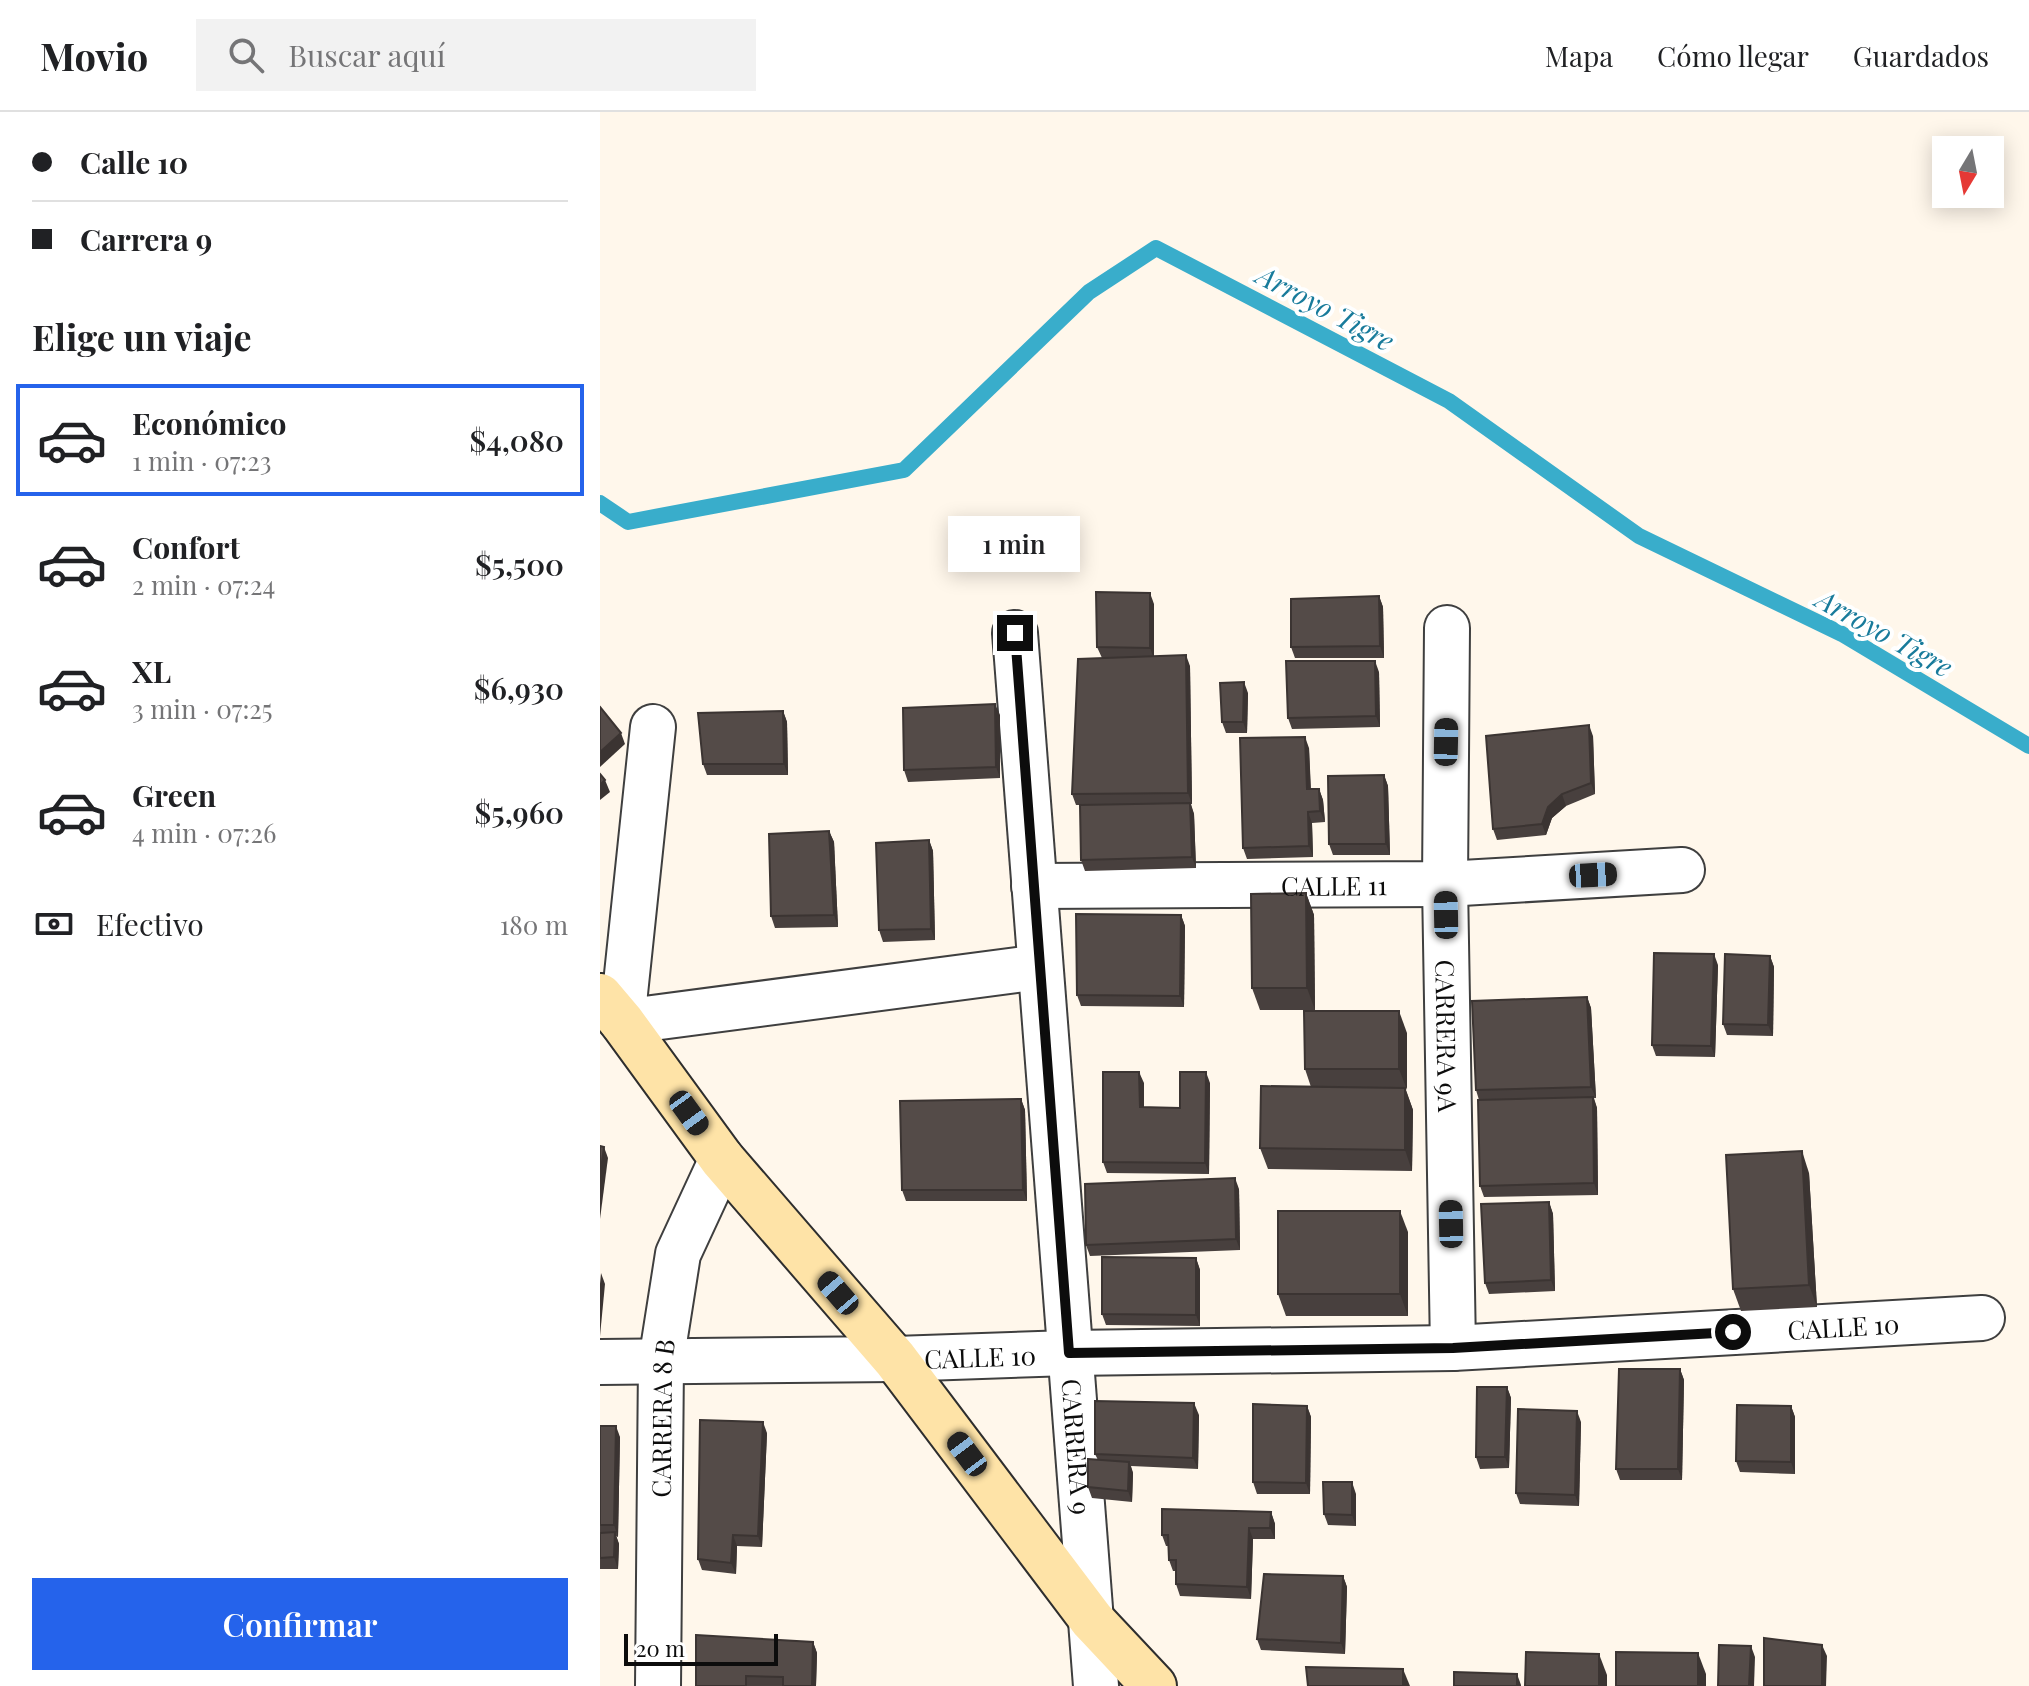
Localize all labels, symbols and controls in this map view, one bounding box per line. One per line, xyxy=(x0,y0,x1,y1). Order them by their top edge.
search box xyxy=(196,19,756,91)
text: Movio xyxy=(40,30,148,81)
icon: search xyxy=(224,33,268,77)
text: Buscar aquí xyxy=(288,35,446,75)
text: Mapa xyxy=(1545,37,1613,74)
text: Cómo llegar xyxy=(1657,37,1809,74)
text: Guardados xyxy=(1853,37,1989,74)
north arrow xyxy=(1932,136,2004,208)
map controls xyxy=(1932,136,2004,208)
text: Calle 10 xyxy=(80,142,188,182)
text: Carrera 9 xyxy=(80,219,212,259)
water label: Arroyo Tigre xyxy=(1248,254,1401,359)
text: Elige un viaje xyxy=(32,312,252,360)
text: Económico xyxy=(132,403,287,443)
icon: car xyxy=(36,404,108,476)
text: $4,080 xyxy=(470,420,564,460)
text: 1 min · 07:23 xyxy=(132,443,271,478)
callout: 1 min xyxy=(949,517,1081,573)
text: 1 min xyxy=(982,526,1046,561)
text: Confort xyxy=(132,527,240,567)
icon: car xyxy=(36,528,108,600)
text: $5,500 xyxy=(475,544,564,584)
text: 2 min · 07:24 xyxy=(132,567,275,602)
water label: Arroyo Tigre xyxy=(1808,578,1960,685)
route end xyxy=(997,615,1033,651)
text: XL xyxy=(132,651,171,691)
icon: car xyxy=(36,652,108,724)
text: $6,930 xyxy=(474,668,564,708)
text: 3 min · 07:25 xyxy=(132,691,273,726)
car xyxy=(1434,718,1458,766)
text: Green xyxy=(132,775,216,815)
icon: car xyxy=(36,776,108,848)
text: $5,960 xyxy=(475,792,564,832)
text: 4 min · 07:26 xyxy=(132,815,276,850)
car xyxy=(1568,862,1618,888)
street label: CALLE 11 xyxy=(1281,867,1387,902)
car xyxy=(1434,891,1458,939)
icon: cash xyxy=(32,902,76,946)
text: Efectivo xyxy=(96,904,204,944)
text: 180 m xyxy=(500,907,568,942)
street label: CARRERA 9A xyxy=(1429,959,1466,1113)
car xyxy=(665,1087,713,1139)
car xyxy=(1439,1200,1463,1248)
car xyxy=(813,1267,863,1319)
street label: CALLE 10 xyxy=(1786,1305,1900,1347)
route start xyxy=(1715,1314,1751,1350)
street label: CARRERA 8 B xyxy=(642,1336,682,1498)
street label: CALLE 10 xyxy=(923,1337,1036,1375)
street label: CARRERA 9 xyxy=(1055,1377,1100,1516)
car xyxy=(943,1428,991,1480)
button: Confirmar xyxy=(32,1578,568,1670)
scale bar xyxy=(624,1630,778,1666)
text: 20 m xyxy=(636,1633,685,1663)

